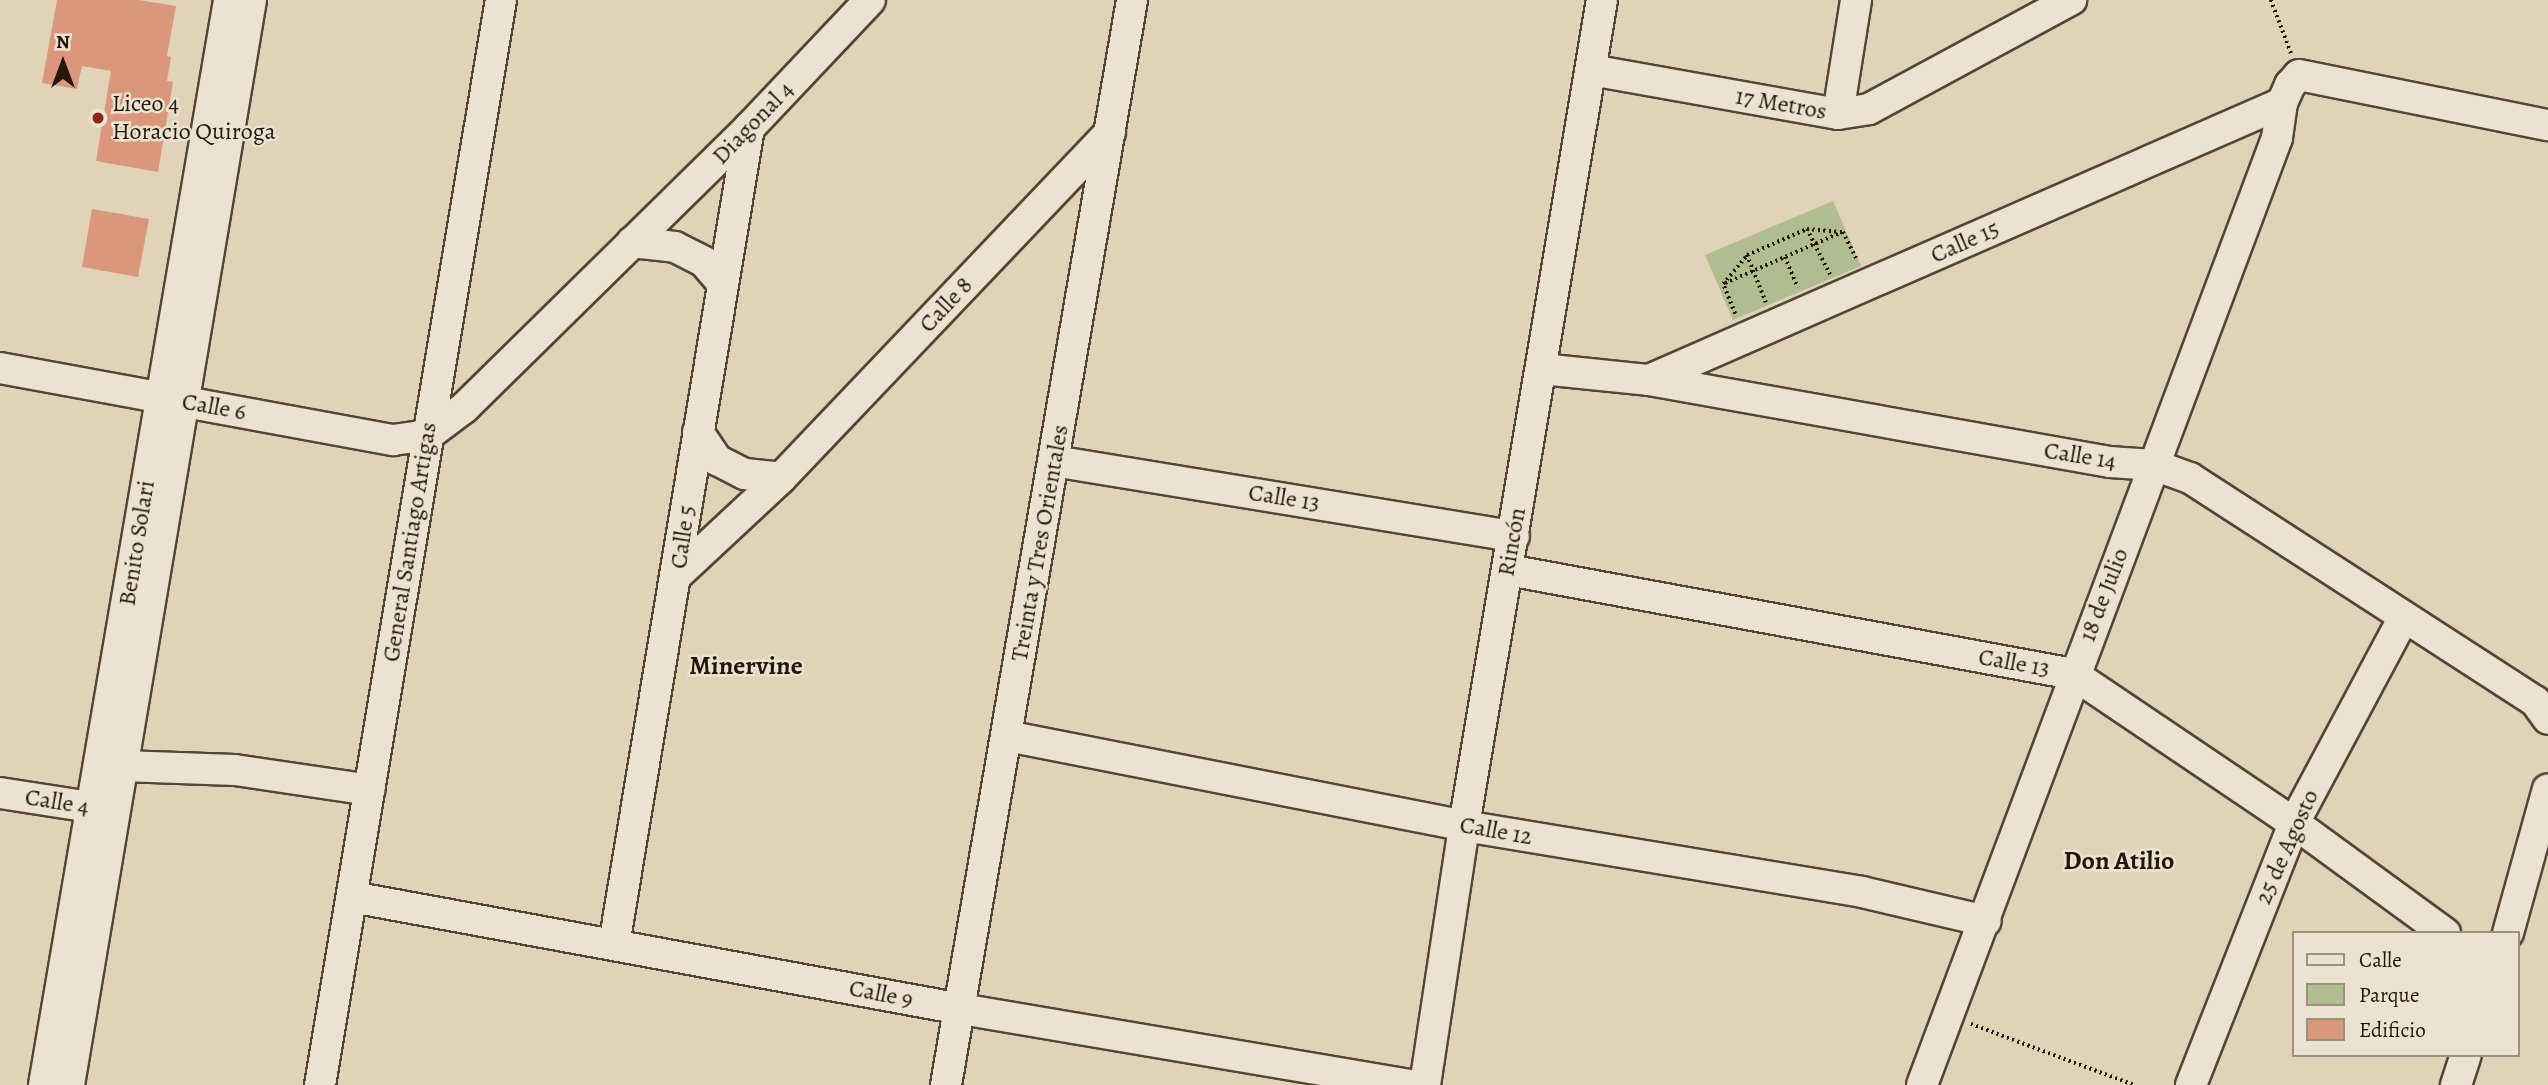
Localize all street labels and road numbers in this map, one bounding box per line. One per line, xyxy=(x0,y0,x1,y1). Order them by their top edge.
street label: Diagonal 4 xyxy=(706,75,800,171)
street label: 17 Metros xyxy=(1733,82,1829,126)
street label: Calle 15 xyxy=(1926,214,2004,270)
street label: Calle 8 xyxy=(913,271,979,339)
street label: Calle 6 xyxy=(180,387,248,427)
street label: General Santiago Artigas xyxy=(377,420,443,664)
street label: Treinta y Tres Orientales xyxy=(1005,422,1075,664)
street label: Calle 14 xyxy=(2042,436,2118,476)
street label: Benito Solari xyxy=(113,478,161,608)
street label: Calle 13 xyxy=(1246,478,1322,518)
street label: Calle 5 xyxy=(664,503,702,571)
street label: Rincón xyxy=(1492,505,1532,579)
street label: 18 de Julio xyxy=(2073,544,2135,646)
street label: Calle 13 xyxy=(1976,643,2052,683)
street label: Calle 4 xyxy=(23,783,91,821)
street label: 25 de Agosto xyxy=(2249,785,2325,909)
street label: Calle 12 xyxy=(1458,810,1534,852)
street label: Calle 9 xyxy=(847,974,915,1014)

